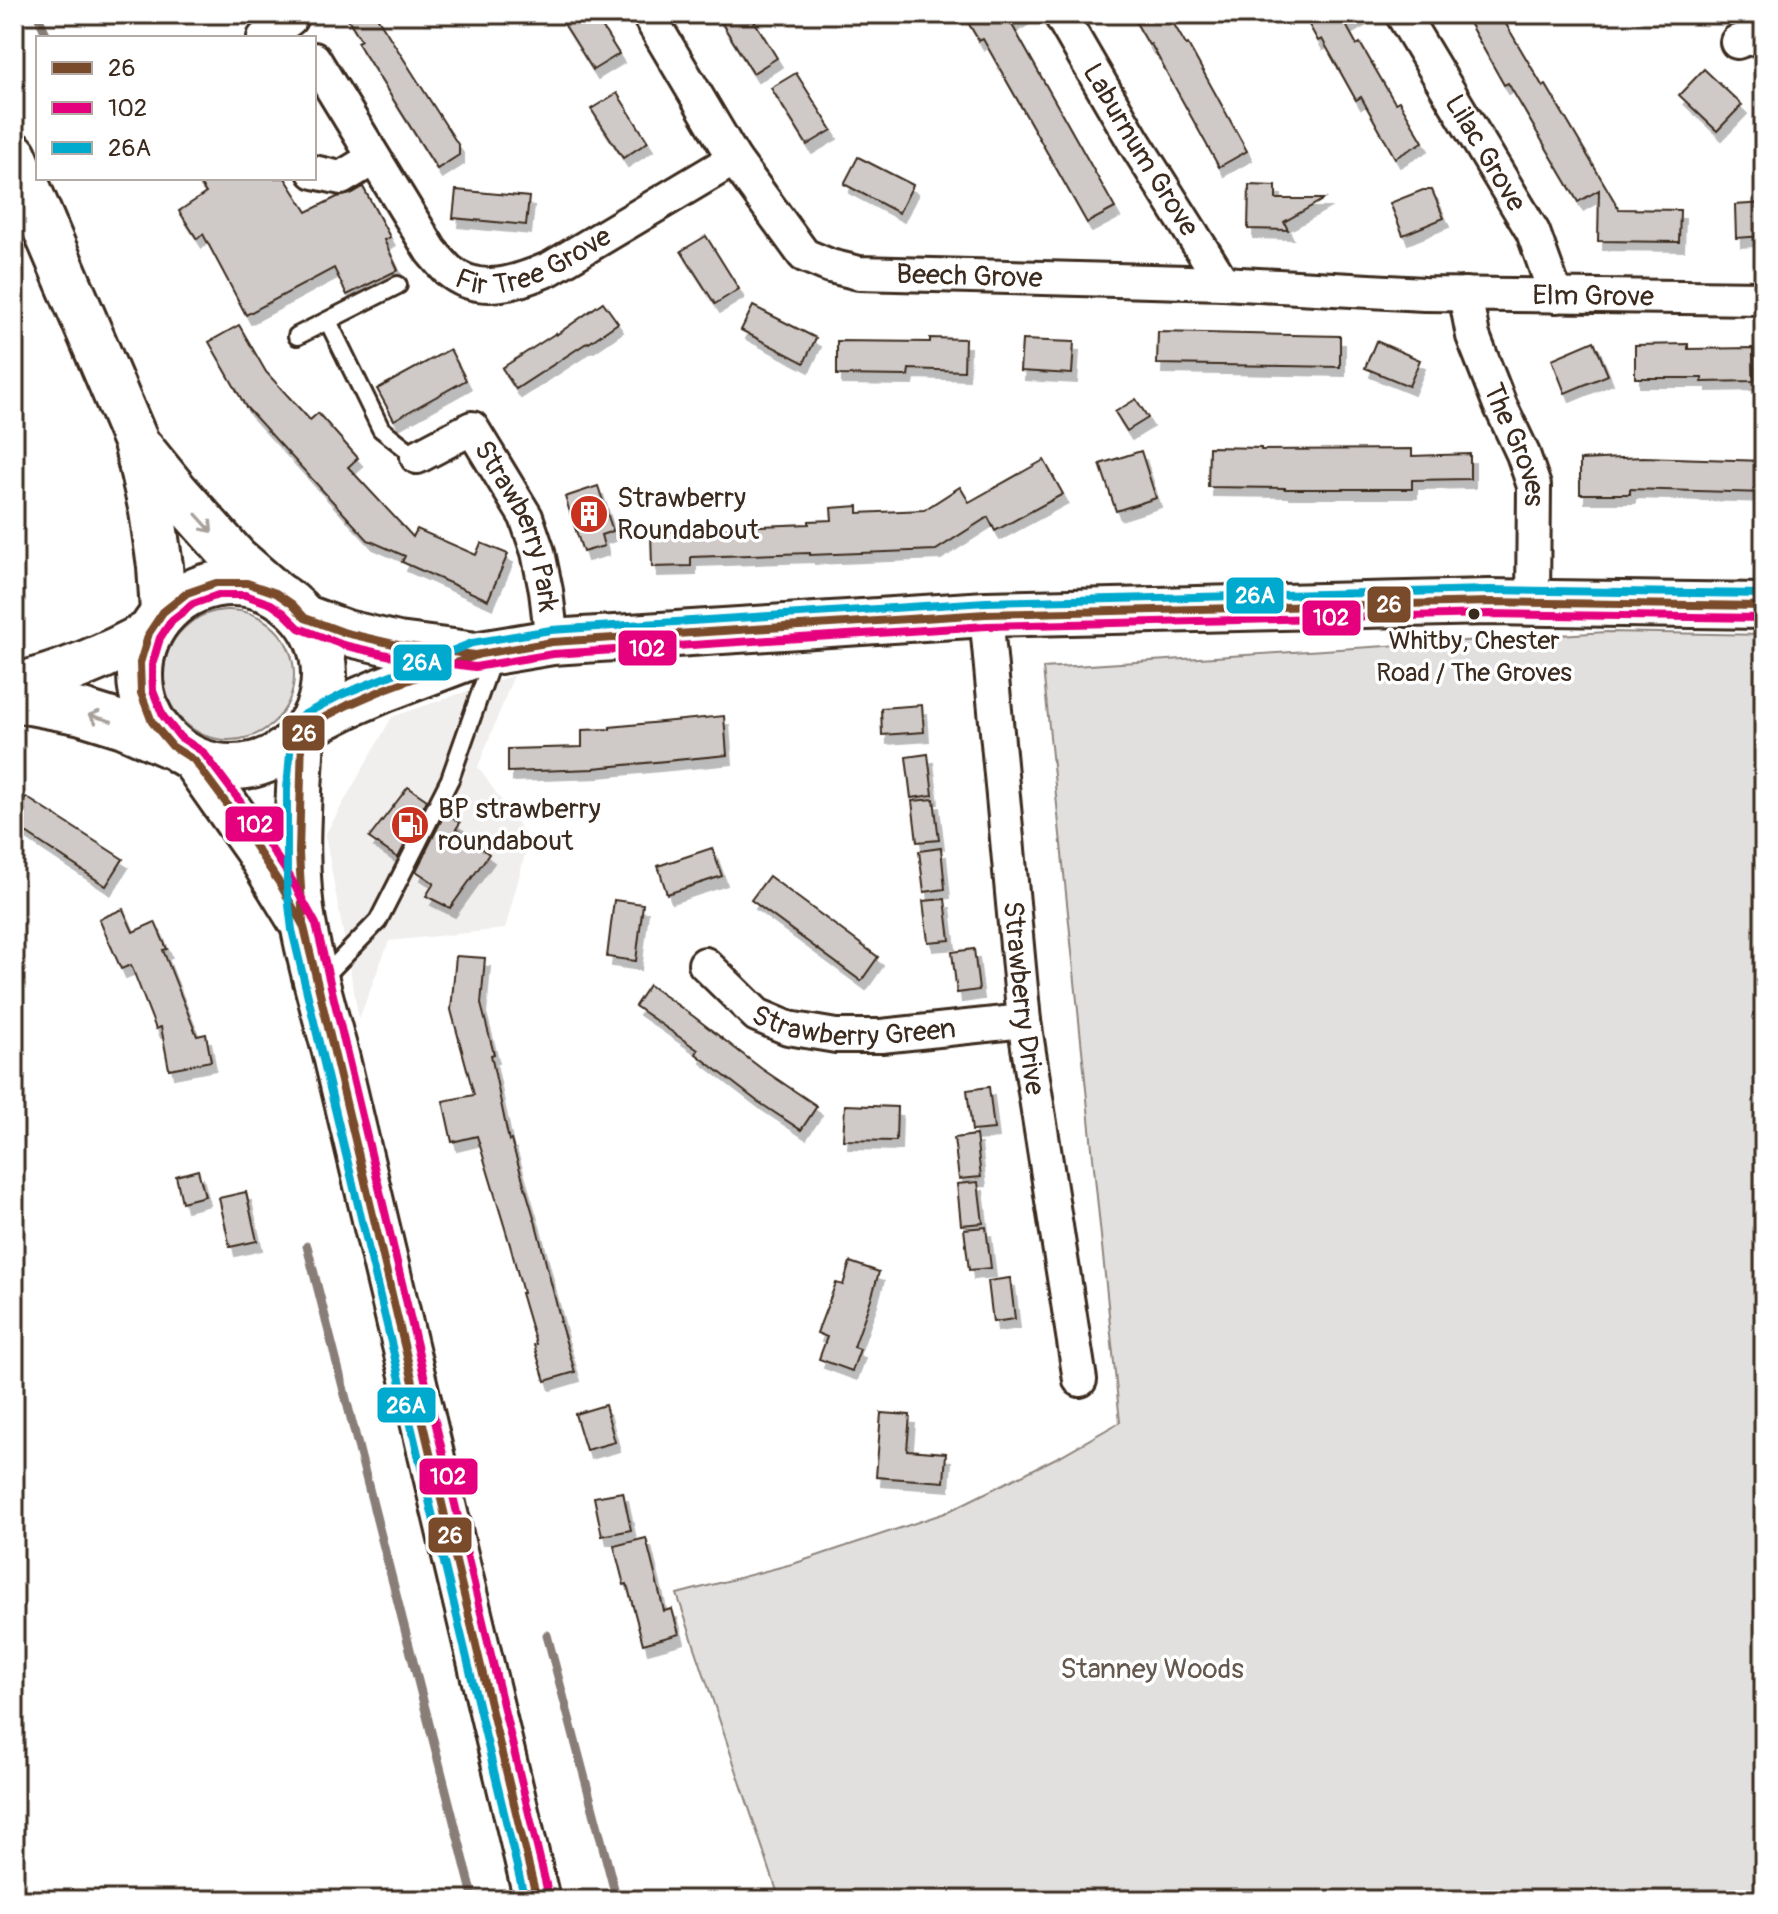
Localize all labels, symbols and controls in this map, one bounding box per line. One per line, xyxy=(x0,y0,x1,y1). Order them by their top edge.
legend xyxy=(36,36,316,180)
text: 26 xyxy=(108,54,135,83)
street label: Laburnum Grove xyxy=(1075,57,1207,243)
street label: Lilac Grove xyxy=(1437,88,1534,218)
text: 102 xyxy=(108,94,147,123)
text: 26A xyxy=(108,134,151,163)
street label: Fir Tree Grove xyxy=(450,219,618,303)
street label: Beech Grove xyxy=(896,257,1043,296)
street label: Elm Grove xyxy=(1532,278,1654,314)
street label: The Groves xyxy=(1476,378,1552,507)
street label: Strawberry Park xyxy=(466,434,566,614)
place label: Strawberry Roundabout xyxy=(617,481,760,548)
building icon: Strawberry Roundabout xyxy=(568,493,610,535)
one-way arrow xyxy=(195,513,213,533)
line badge: 26A xyxy=(1225,576,1285,615)
text: 26A xyxy=(1235,582,1275,610)
line badge: 26 xyxy=(1366,585,1412,624)
text: 26 xyxy=(1376,591,1402,619)
line badge: 102 xyxy=(1301,599,1362,637)
text: 102 xyxy=(1313,604,1349,632)
marker: Whitby, Chester Road / The Groves xyxy=(1466,606,1482,622)
place label: Whitby, Chester Road / The Groves xyxy=(1376,625,1572,689)
line badge: 102 xyxy=(617,629,678,667)
text: 102 xyxy=(629,635,665,663)
line badge: 26A xyxy=(392,643,453,682)
text: 26A xyxy=(402,649,442,677)
one-way arrow xyxy=(87,710,113,725)
line badge: 26 xyxy=(281,714,326,752)
text: 26 xyxy=(291,720,317,748)
place label: BP strawberry roundabout xyxy=(438,792,601,859)
fuel station icon: BP strawberry roundabout xyxy=(389,804,431,846)
line badge: 102 xyxy=(224,805,285,843)
text: 102 xyxy=(237,811,273,839)
street label: Strawberry Drive xyxy=(995,900,1053,1098)
street label: Strawberry Green xyxy=(747,997,957,1054)
line badge: 26A xyxy=(376,1386,437,1424)
text: 26A xyxy=(386,1392,426,1420)
line badge: 102 xyxy=(418,1457,479,1496)
text: 102 xyxy=(430,1463,466,1491)
line badge: 26 xyxy=(427,1516,473,1554)
text: 26 xyxy=(437,1522,463,1550)
park label: Stanney Woods xyxy=(1060,1652,1244,1687)

